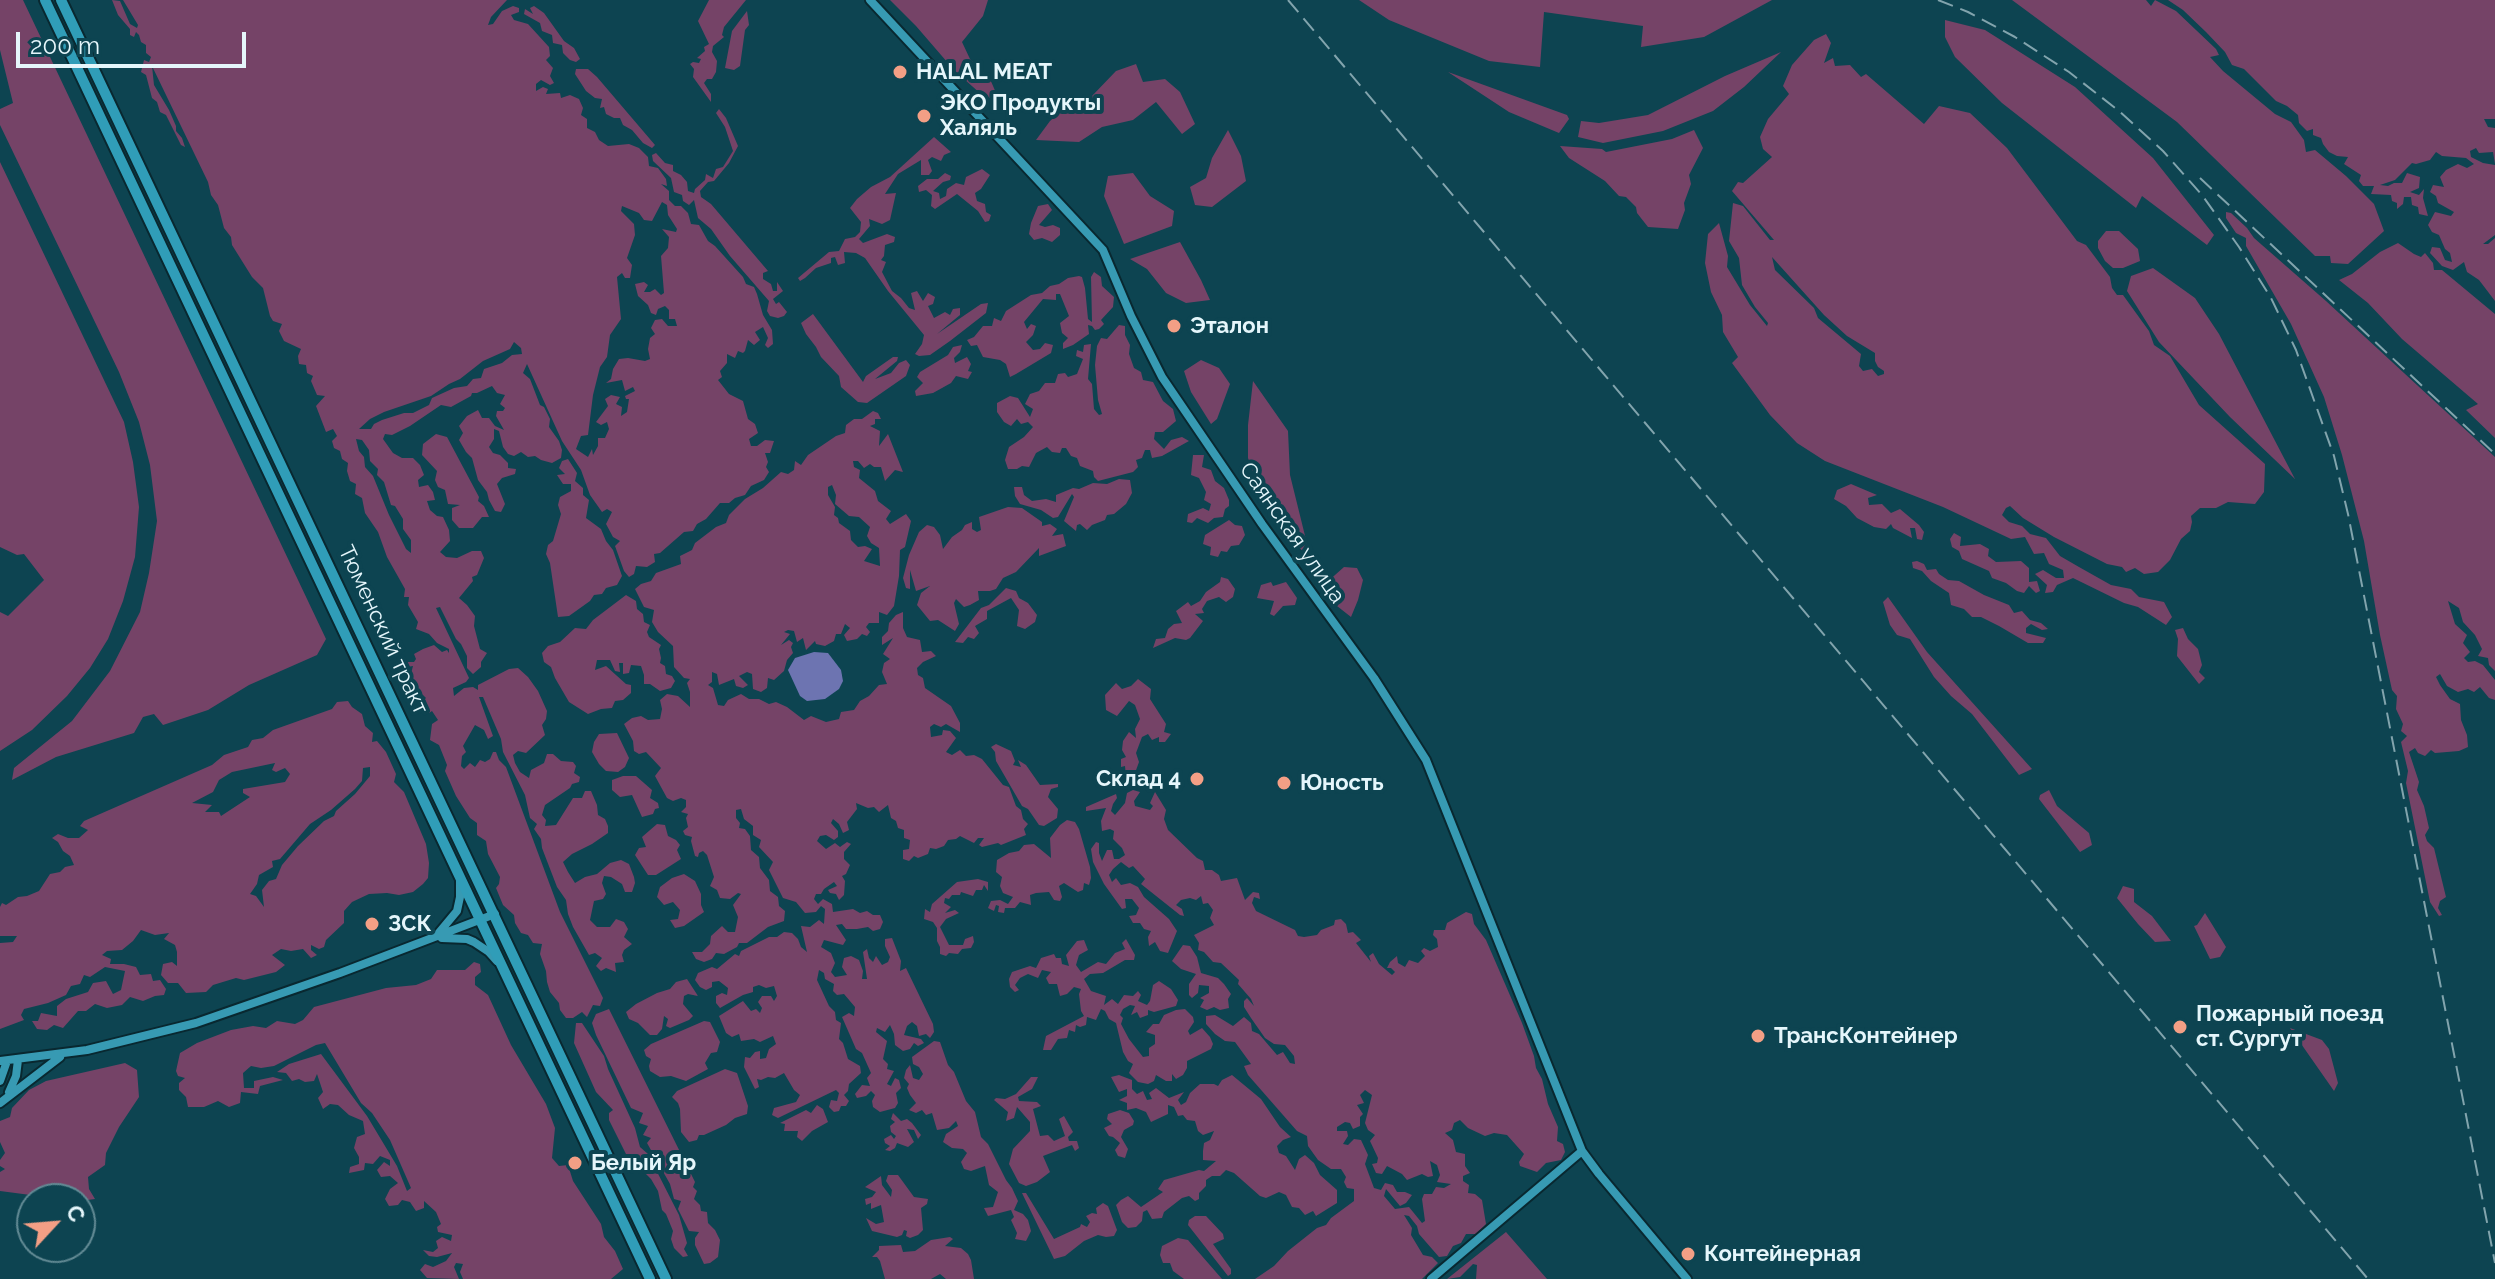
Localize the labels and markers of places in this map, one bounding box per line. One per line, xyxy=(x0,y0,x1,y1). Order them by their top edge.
place label: HALAL MEAT xyxy=(916,59,1052,85)
marker: HALAL MEAT xyxy=(891,63,909,81)
place label: ЭКО Продукты Халяль xyxy=(940,90,1101,142)
marker: ЭКО Продукты Халяль xyxy=(915,107,933,125)
place label: Эталон xyxy=(1190,313,1269,339)
marker: Эталон xyxy=(1165,317,1183,335)
place label: Склад 4 xyxy=(1096,766,1181,792)
marker: Склад 4 xyxy=(1188,770,1206,788)
place label: Юность xyxy=(1300,770,1384,796)
marker: Юность xyxy=(1275,774,1293,792)
place label: ЗСК xyxy=(388,911,432,937)
marker: ЗСК xyxy=(363,915,381,933)
place label: Пожарный поезд ст. Сургут xyxy=(2196,1001,2384,1052)
marker: Пожарный поезд ст. Сургут xyxy=(2171,1018,2189,1036)
place label: ТрансКонтейнер xyxy=(1774,1023,1958,1049)
marker: ТрансКонтейнер xyxy=(1749,1027,1767,1045)
place label: Белый Яр xyxy=(591,1150,696,1176)
marker: Белый Яр xyxy=(566,1154,584,1172)
place label: Контейнерная xyxy=(1704,1241,1861,1267)
marker: Контейнерная xyxy=(1679,1245,1697,1263)

